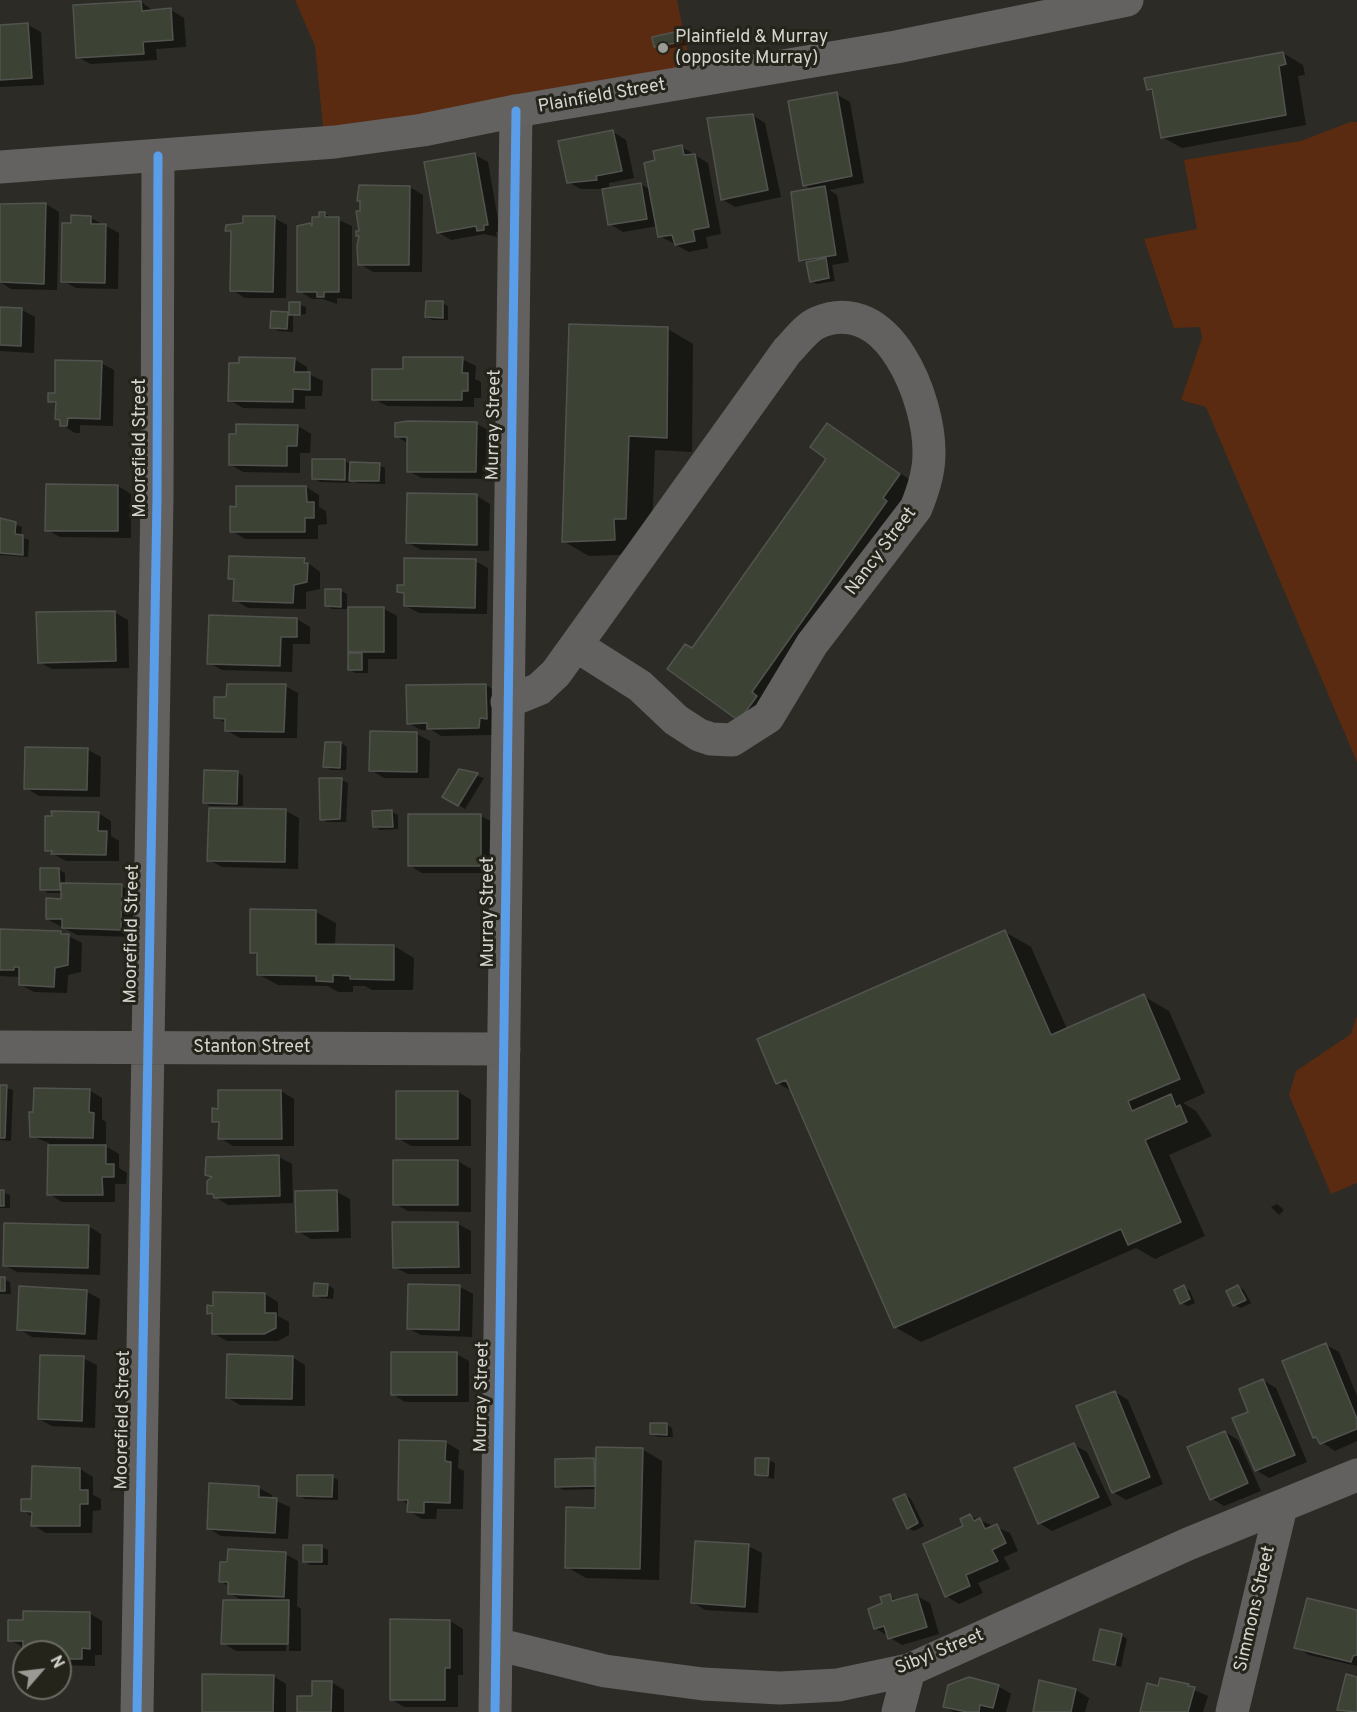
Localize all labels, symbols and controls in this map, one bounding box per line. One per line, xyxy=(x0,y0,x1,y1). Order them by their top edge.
place label: Plainfield & Murray (opposite Murray) xyxy=(675,27,828,70)
marker: Plainfield & Murray (opposite Murray) xyxy=(656,41,670,55)
street label: Plainfield Street xyxy=(537,75,667,119)
street label: Murray Street xyxy=(483,369,507,481)
street label: Moorefield Street xyxy=(130,378,152,518)
street label: Nancy Street xyxy=(842,504,922,600)
street label: Murray Street xyxy=(478,856,500,968)
street label: Moorefield Street xyxy=(121,864,145,1004)
street label: Stanton Street xyxy=(193,1037,311,1059)
street label: Murray Street xyxy=(471,1341,495,1453)
street label: Moorefield Street xyxy=(112,1350,136,1490)
street label: Simmons Street xyxy=(1231,1544,1281,1674)
street label: Sibyl Street xyxy=(893,1625,987,1681)
north arrow xyxy=(12,1640,72,1700)
text: N xyxy=(45,1653,68,1672)

